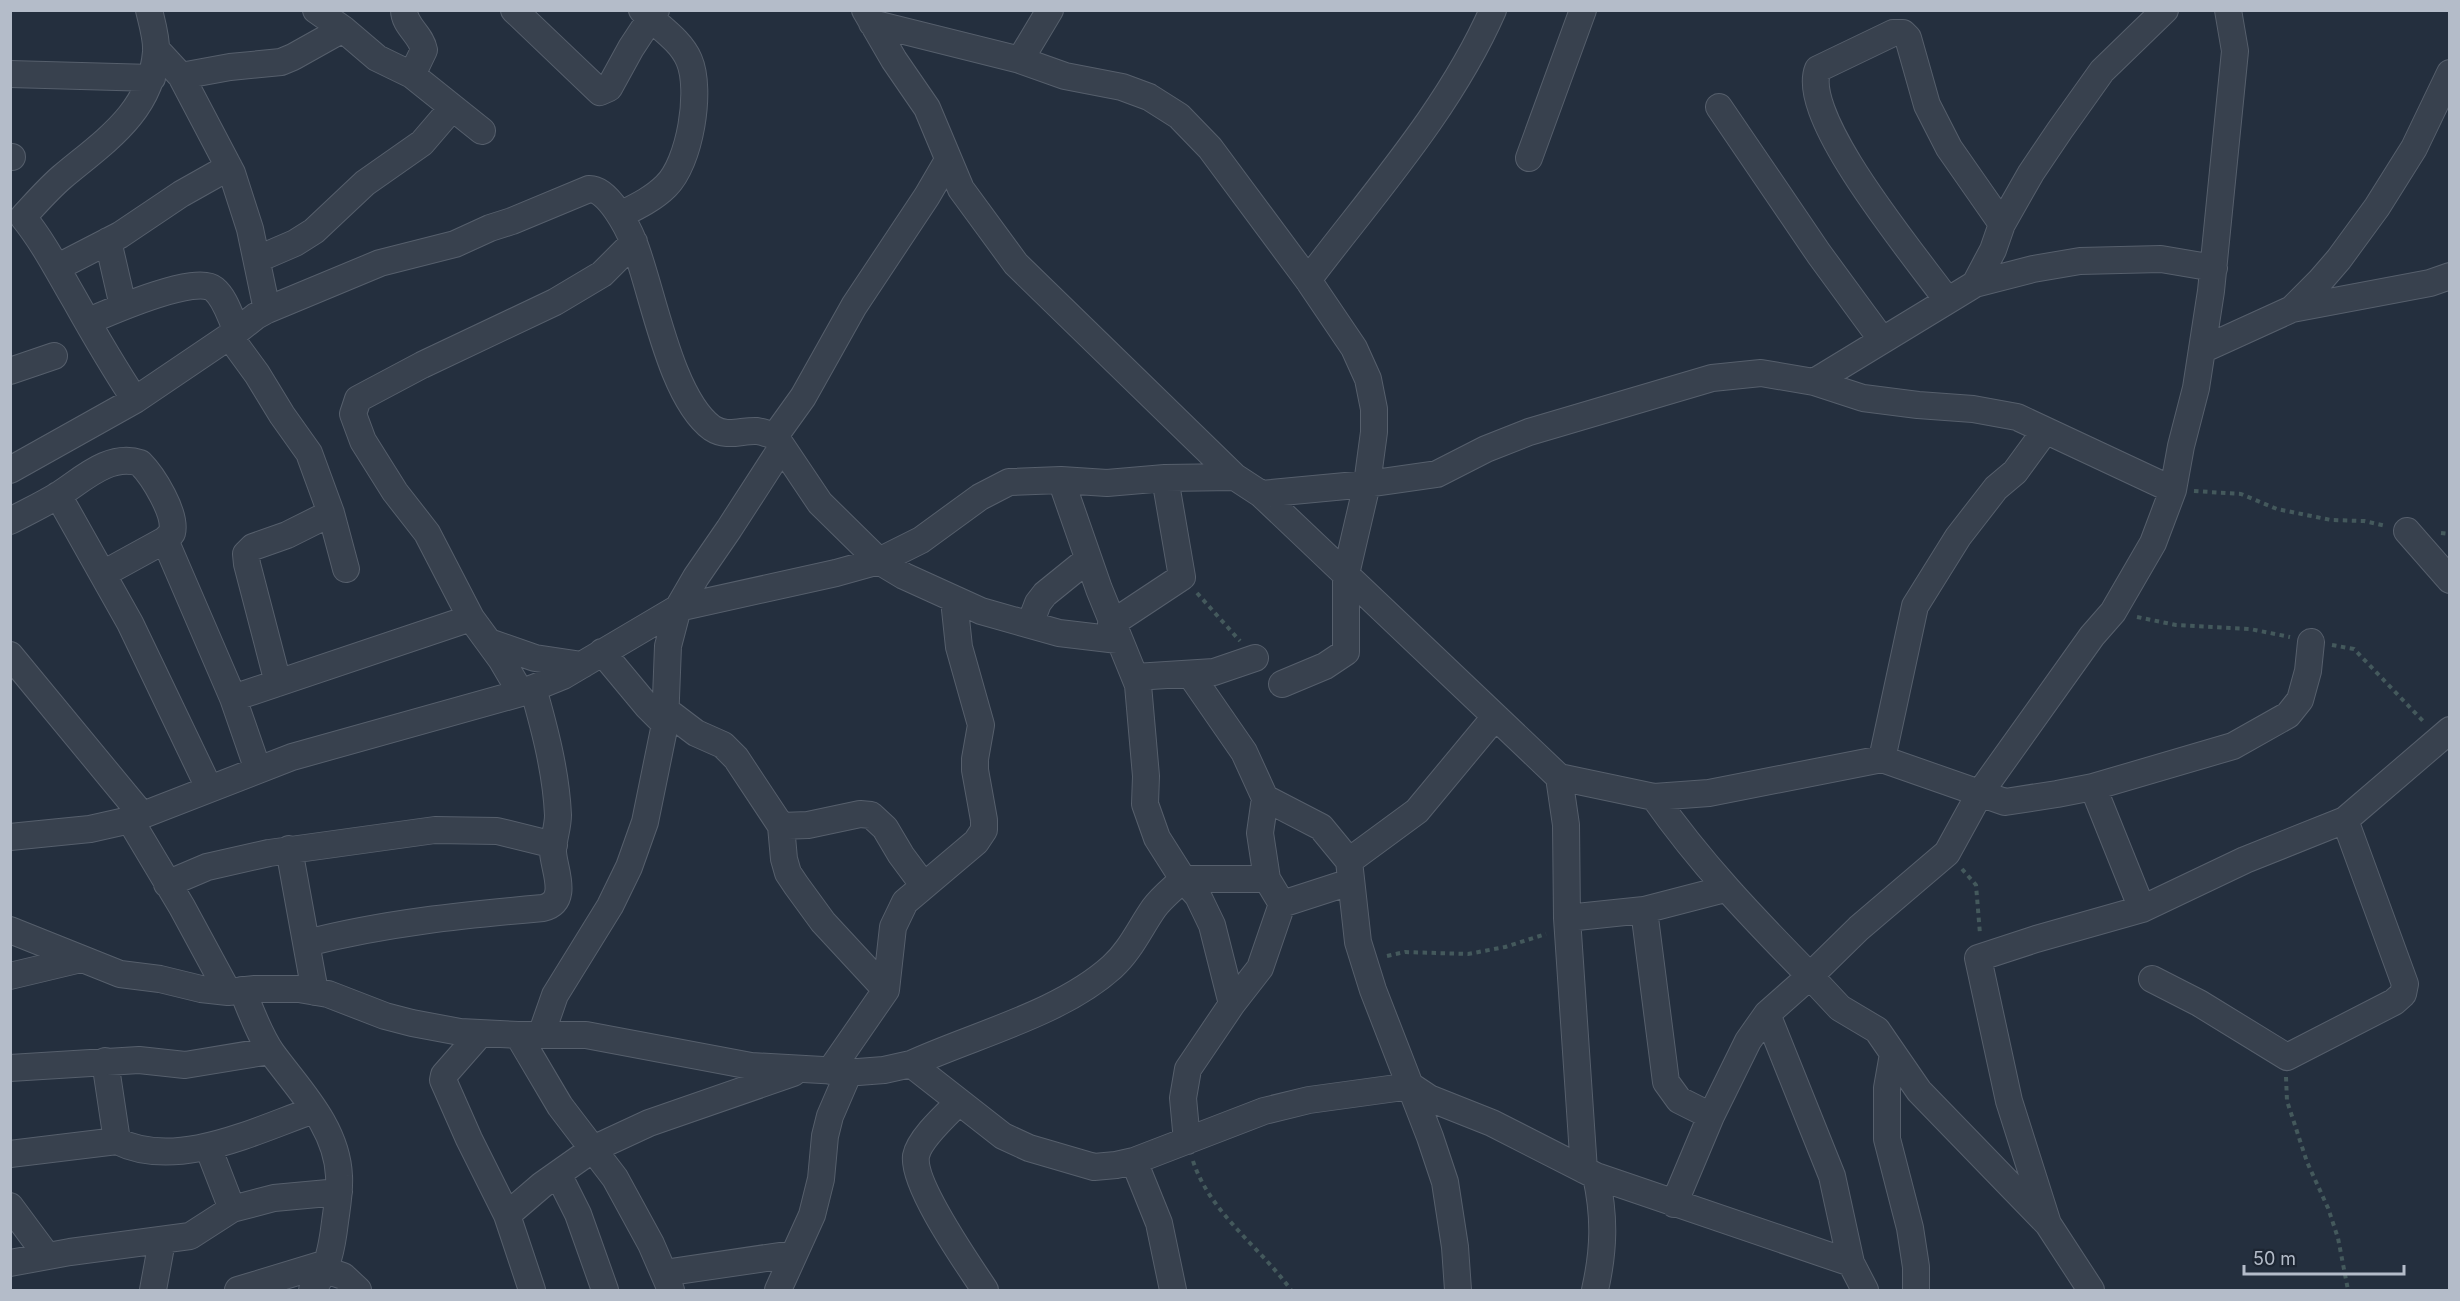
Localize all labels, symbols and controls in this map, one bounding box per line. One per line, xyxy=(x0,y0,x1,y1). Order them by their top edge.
scale bar xyxy=(2244,1238,2404,1276)
text: 50 m xyxy=(2253,1248,2296,1269)

